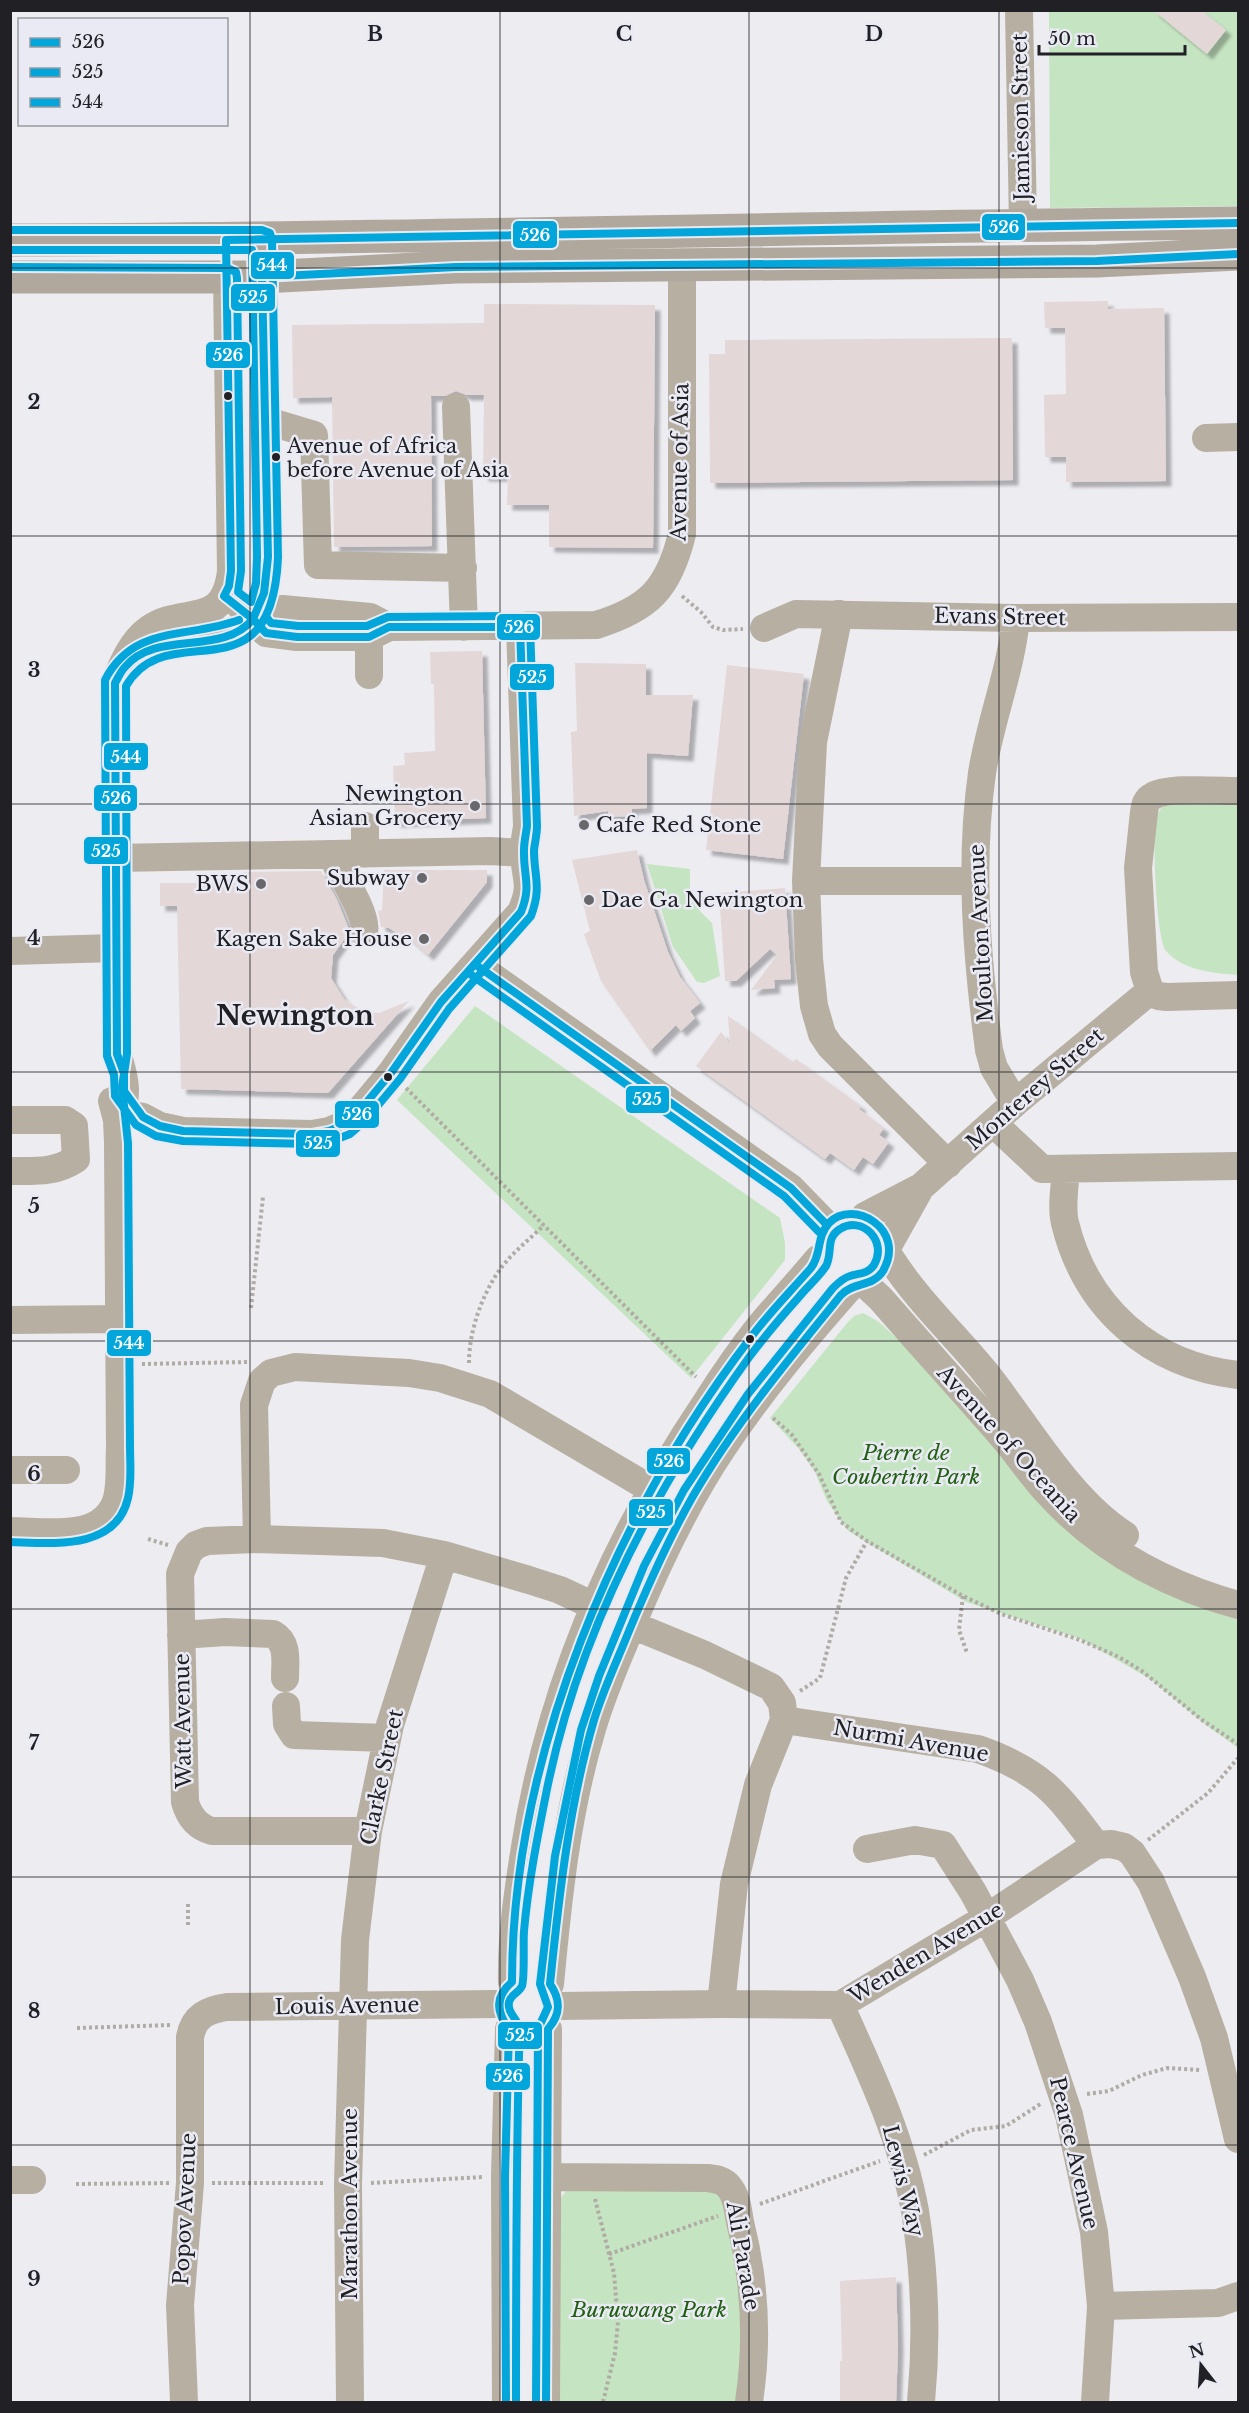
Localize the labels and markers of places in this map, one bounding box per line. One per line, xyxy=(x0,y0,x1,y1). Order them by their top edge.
unlabelled marker xyxy=(222,390,234,402)
place label: Avenue of Africa before Avenue of Asia xyxy=(286,434,510,482)
marker: Avenue of Africa before Avenue of Asia xyxy=(270,451,282,463)
place label: Newington Asian Grocery xyxy=(308,781,464,831)
marker: Newington Asian Grocery xyxy=(468,799,482,813)
place label: Cafe Red Stone xyxy=(596,812,761,838)
marker: Cafe Red Stone xyxy=(577,818,591,832)
place label: Subway xyxy=(327,865,411,891)
place label: BWS xyxy=(196,871,249,897)
marker: Subway xyxy=(415,871,429,885)
marker: BWS xyxy=(254,877,268,891)
place label: Dae Ga Newington xyxy=(601,887,803,913)
marker: Dae Ga Newington xyxy=(582,893,596,907)
place label: Kagen Sake House xyxy=(215,926,412,952)
marker: Kagen Sake House xyxy=(417,932,431,946)
unlabelled marker xyxy=(382,1071,394,1083)
unlabelled marker xyxy=(744,1333,756,1345)

